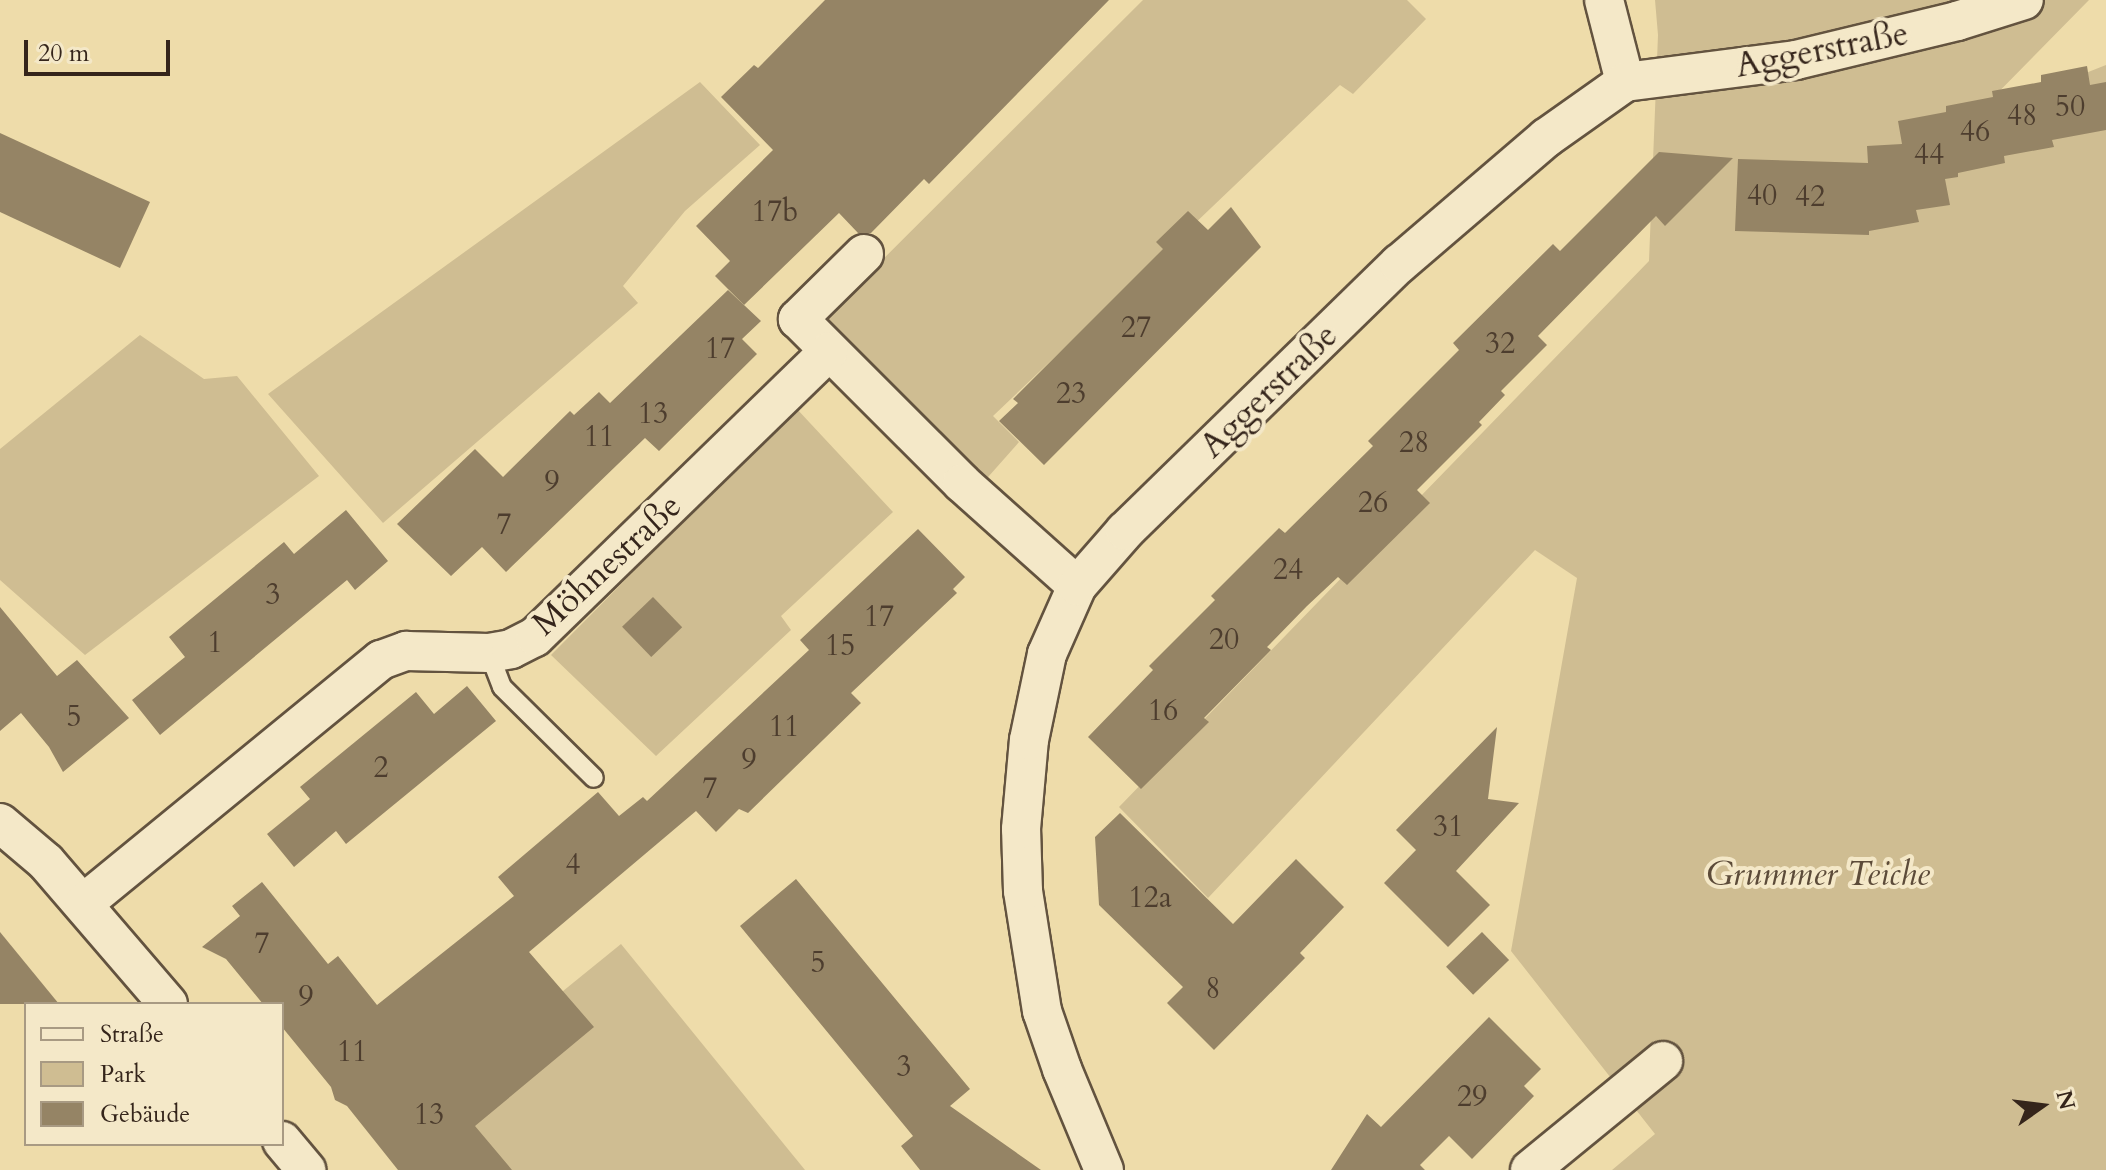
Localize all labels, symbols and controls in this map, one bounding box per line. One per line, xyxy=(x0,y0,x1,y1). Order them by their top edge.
street label: Aggerstraße xyxy=(1732,13,1912,87)
scale bar xyxy=(28,24,174,74)
text: 20 m xyxy=(38,37,89,70)
house number: 50 xyxy=(2055,89,2085,125)
house number: 48 xyxy=(2007,98,2037,134)
house number: 46 xyxy=(1960,114,1990,150)
house number: 44 xyxy=(1914,137,1944,173)
house number: 40 xyxy=(1747,178,1777,214)
house number: 42 xyxy=(1795,179,1825,215)
house number: 17b xyxy=(752,194,798,230)
house number: 27 xyxy=(1121,310,1151,346)
street label: Aggerstraße xyxy=(1192,316,1346,466)
house number: 32 xyxy=(1485,326,1515,362)
house number: 17 xyxy=(705,331,735,367)
house number: 23 xyxy=(1056,376,1086,412)
house number: 13 xyxy=(638,396,668,432)
house number: 11 xyxy=(584,419,614,455)
house number: 28 xyxy=(1399,425,1429,461)
house number: 9 xyxy=(544,464,560,500)
house number: 26 xyxy=(1358,485,1388,521)
street label: Möhnestraße xyxy=(524,486,690,644)
house number: 7 xyxy=(496,507,512,543)
house number: 24 xyxy=(1273,552,1303,588)
house number: 3 xyxy=(265,577,281,613)
house number: 17 xyxy=(864,599,894,635)
house number: 20 xyxy=(1209,622,1239,658)
house number: 1 xyxy=(207,625,223,661)
house number: 15 xyxy=(825,628,855,664)
house number: 16 xyxy=(1148,693,1178,729)
house number: 5 xyxy=(66,699,82,735)
house number: 11 xyxy=(769,709,799,745)
house number: 9 xyxy=(741,742,757,778)
house number: 2 xyxy=(373,750,389,786)
house number: 7 xyxy=(702,771,718,807)
house number: 31 xyxy=(1433,809,1463,845)
house number: 4 xyxy=(565,847,581,883)
park label: Grummer Teiche xyxy=(1706,855,1930,895)
house number: 12a xyxy=(1128,880,1172,916)
house number: 7 xyxy=(254,926,270,962)
house number: 5 xyxy=(810,945,826,981)
house number: 8 xyxy=(1205,971,1221,1007)
house number: 9 xyxy=(298,979,314,1015)
legend xyxy=(24,1002,284,1146)
text: Straße xyxy=(100,1018,164,1051)
house number: 11 xyxy=(337,1034,367,1070)
house number: 3 xyxy=(896,1049,912,1085)
text: Park xyxy=(100,1058,146,1091)
north arrow xyxy=(2002,1066,2082,1146)
house number: 29 xyxy=(1457,1079,1487,1115)
text: N xyxy=(2048,1087,2082,1113)
house number: 13 xyxy=(414,1097,444,1133)
text: Gebäude xyxy=(100,1098,190,1131)

